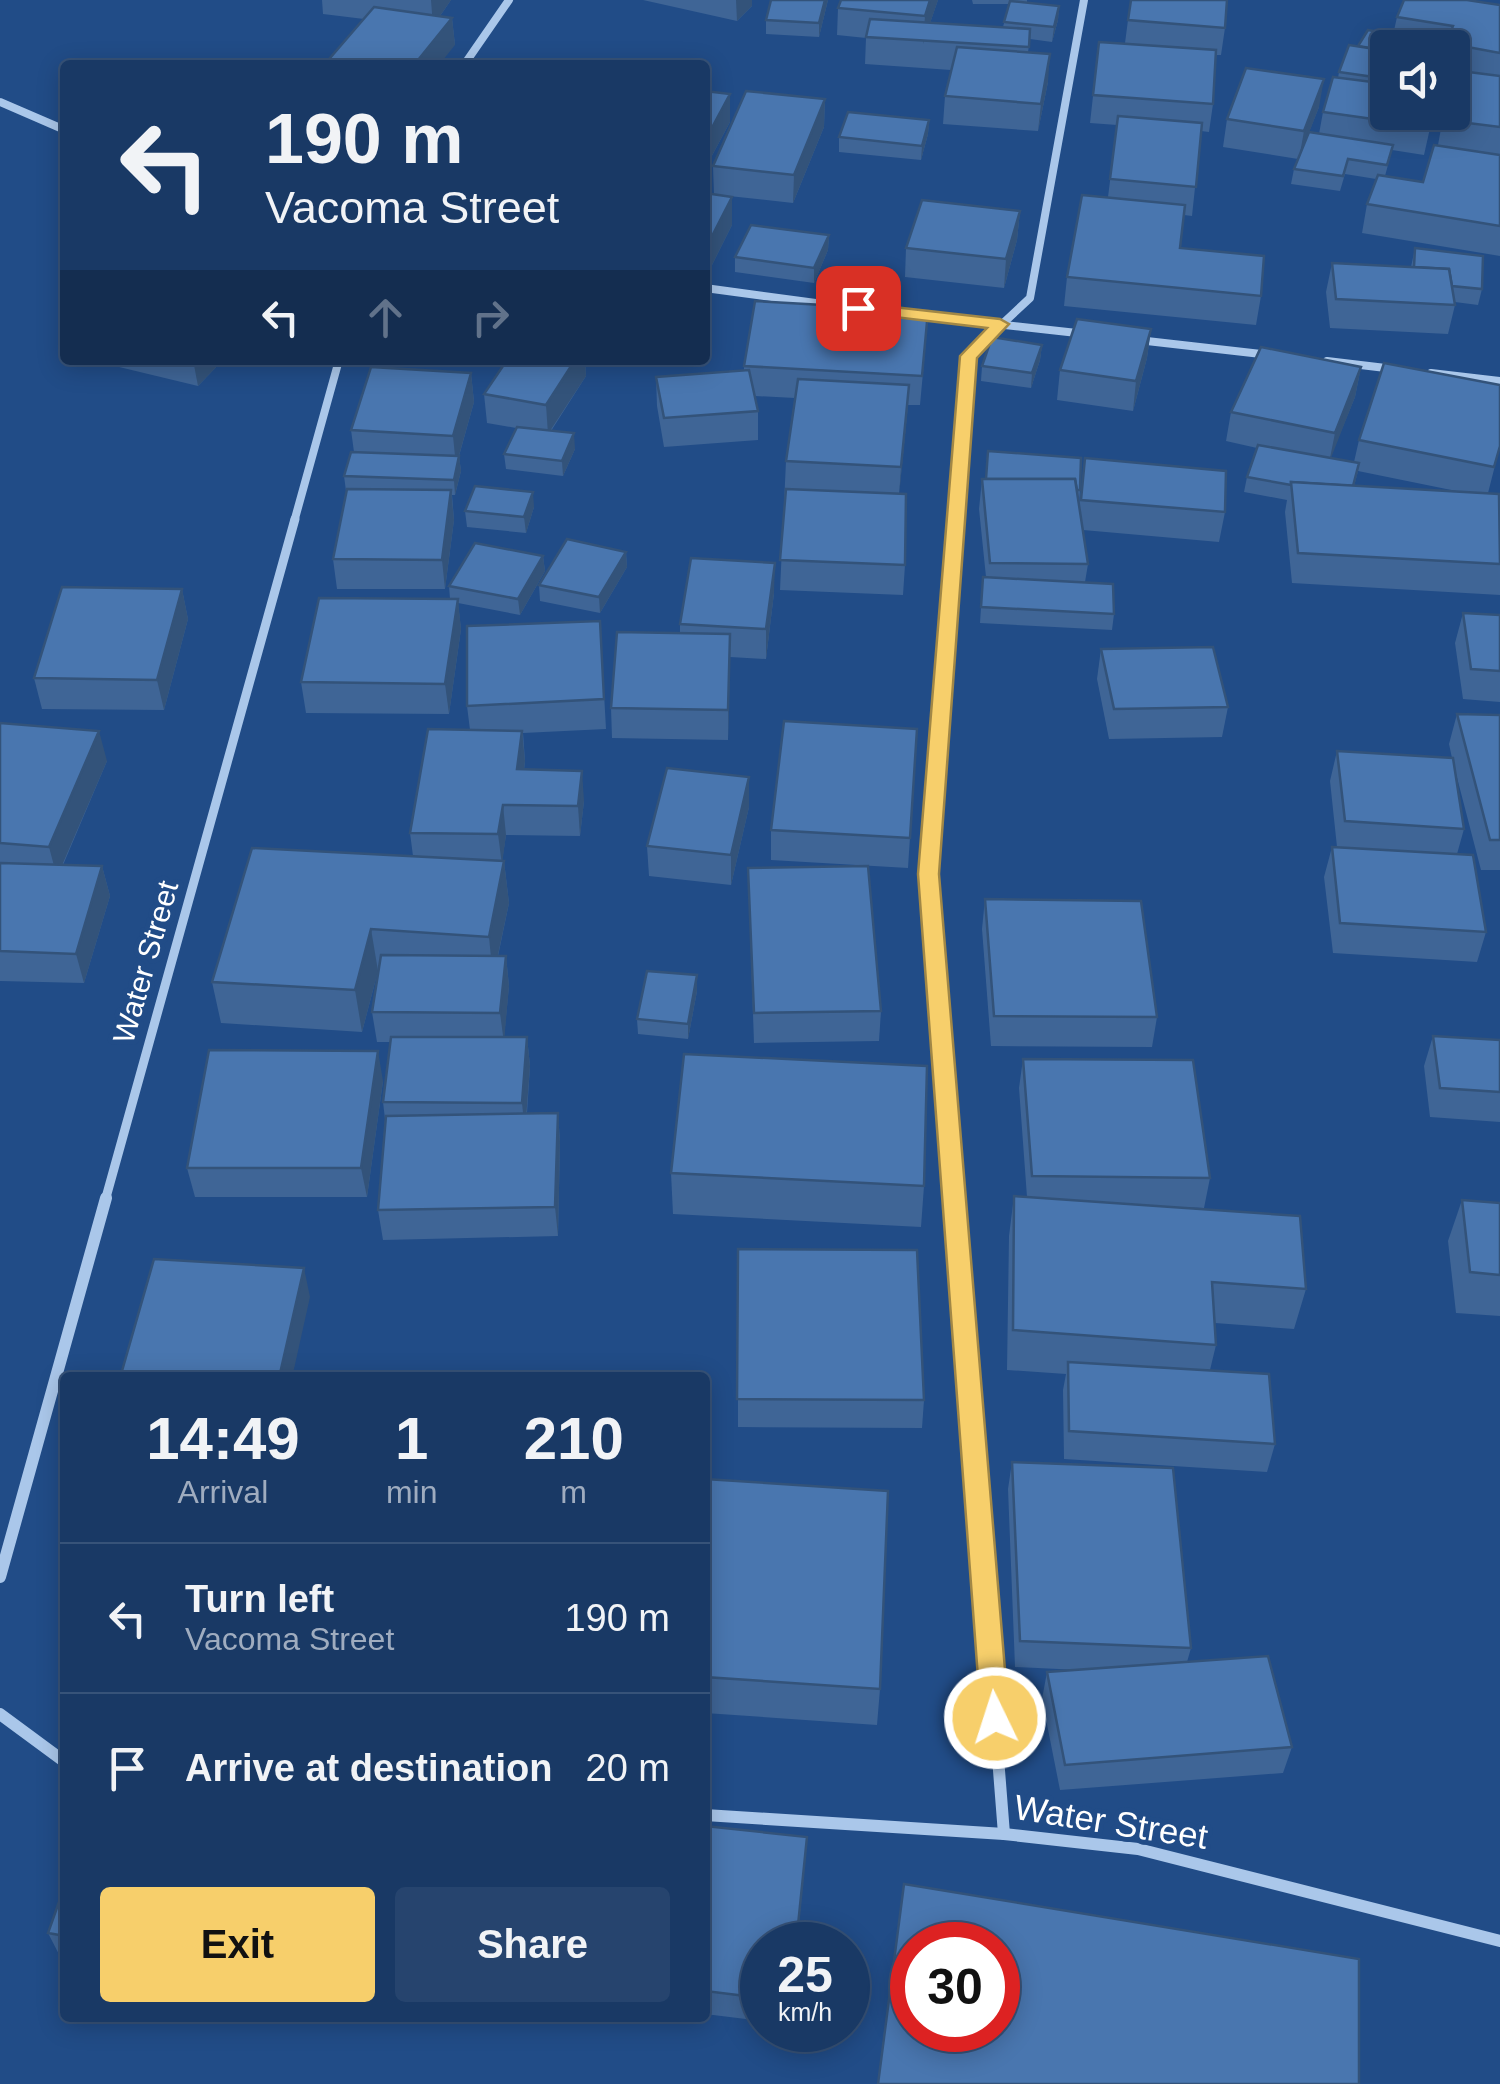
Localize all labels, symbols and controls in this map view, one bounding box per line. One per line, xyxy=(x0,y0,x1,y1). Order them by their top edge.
map controls xyxy=(1370,30,1470,130)
button: sound xyxy=(1370,30,1470,130)
icon: left xyxy=(100,100,230,230)
text: 190 m xyxy=(265,100,463,178)
text: Vacoma Street xyxy=(265,182,559,233)
pin xyxy=(816,266,901,351)
icon: arrive xyxy=(831,281,886,336)
icon: left xyxy=(253,290,308,345)
icon: ahead xyxy=(358,290,413,345)
icon: right xyxy=(463,290,518,345)
street label: Water Street xyxy=(107,876,185,1047)
text: 14:49 xyxy=(146,1405,300,1472)
text: 1 xyxy=(395,1405,428,1472)
text: 210 xyxy=(524,1405,624,1472)
text: Arrival xyxy=(178,1474,268,1510)
text: min xyxy=(386,1474,437,1510)
text: m xyxy=(560,1474,587,1510)
text: Turn left xyxy=(185,1578,334,1620)
icon: left xyxy=(100,1591,155,1646)
text: 190 m xyxy=(564,1597,670,1639)
text: Vacoma Street xyxy=(185,1621,394,1657)
position arrow xyxy=(943,1666,1047,1770)
icon: arrive xyxy=(100,1741,155,1796)
text: Arrive at destination xyxy=(185,1747,552,1789)
text: 20 m xyxy=(586,1747,670,1789)
street label: Water Street xyxy=(1012,1787,1211,1856)
button: Exit xyxy=(100,1887,375,2002)
button: Share xyxy=(395,1887,670,2002)
speed limit sign: 30 xyxy=(890,1922,1020,2052)
text: 25 xyxy=(777,1947,833,2003)
text: km/h xyxy=(778,1998,832,2026)

